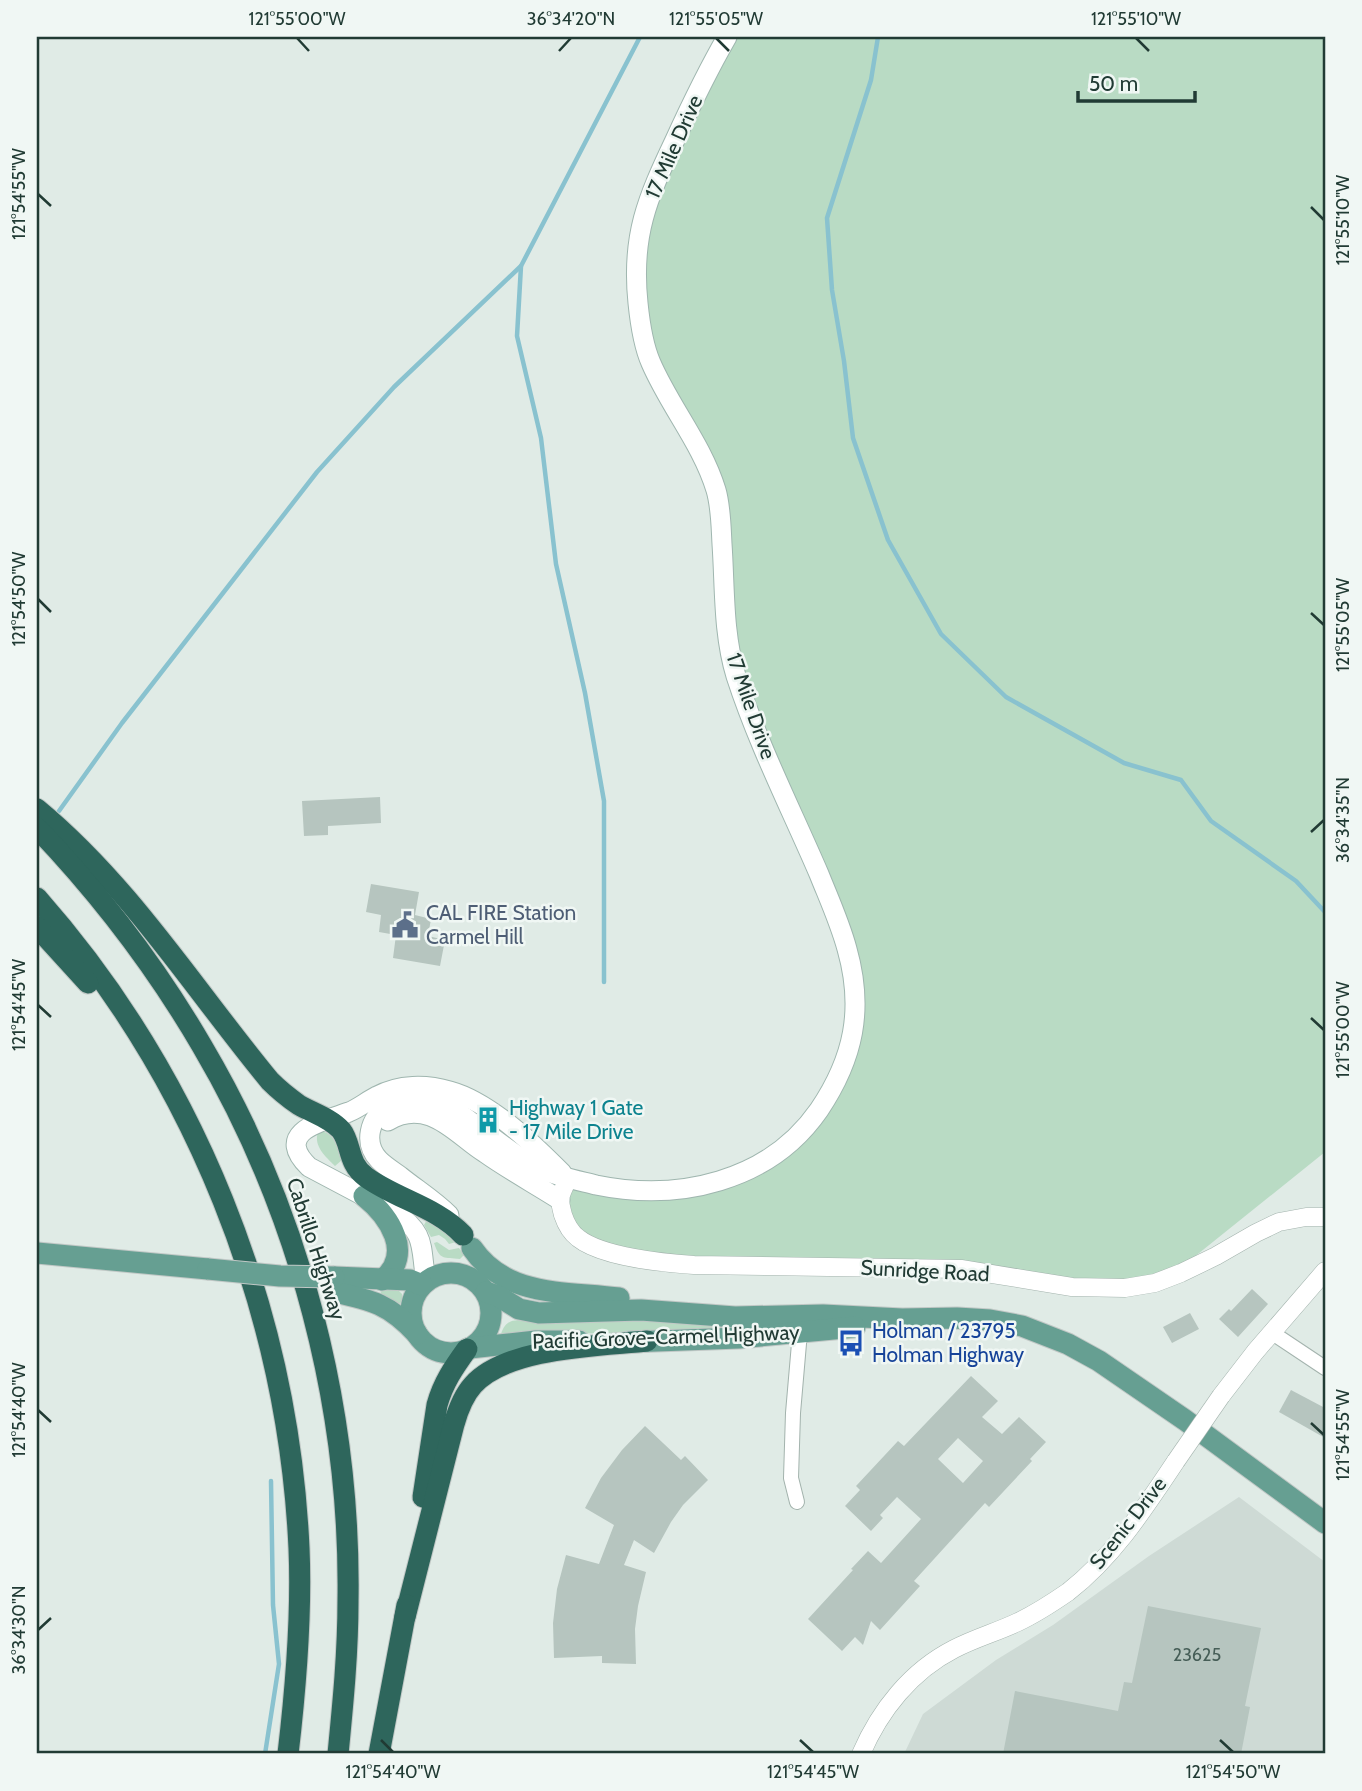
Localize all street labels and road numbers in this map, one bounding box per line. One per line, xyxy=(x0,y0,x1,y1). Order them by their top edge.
street label: 17 Mile Drive xyxy=(640,91,708,203)
street label: 17 Mile Drive xyxy=(722,649,781,763)
street label: Cabrillo Highway xyxy=(282,1175,351,1323)
street label: Sunridge Road xyxy=(860,1255,990,1286)
street label: Pacific Grove-Carmel Highway xyxy=(532,1319,801,1354)
street label: Scenic Drive xyxy=(1084,1471,1171,1574)

